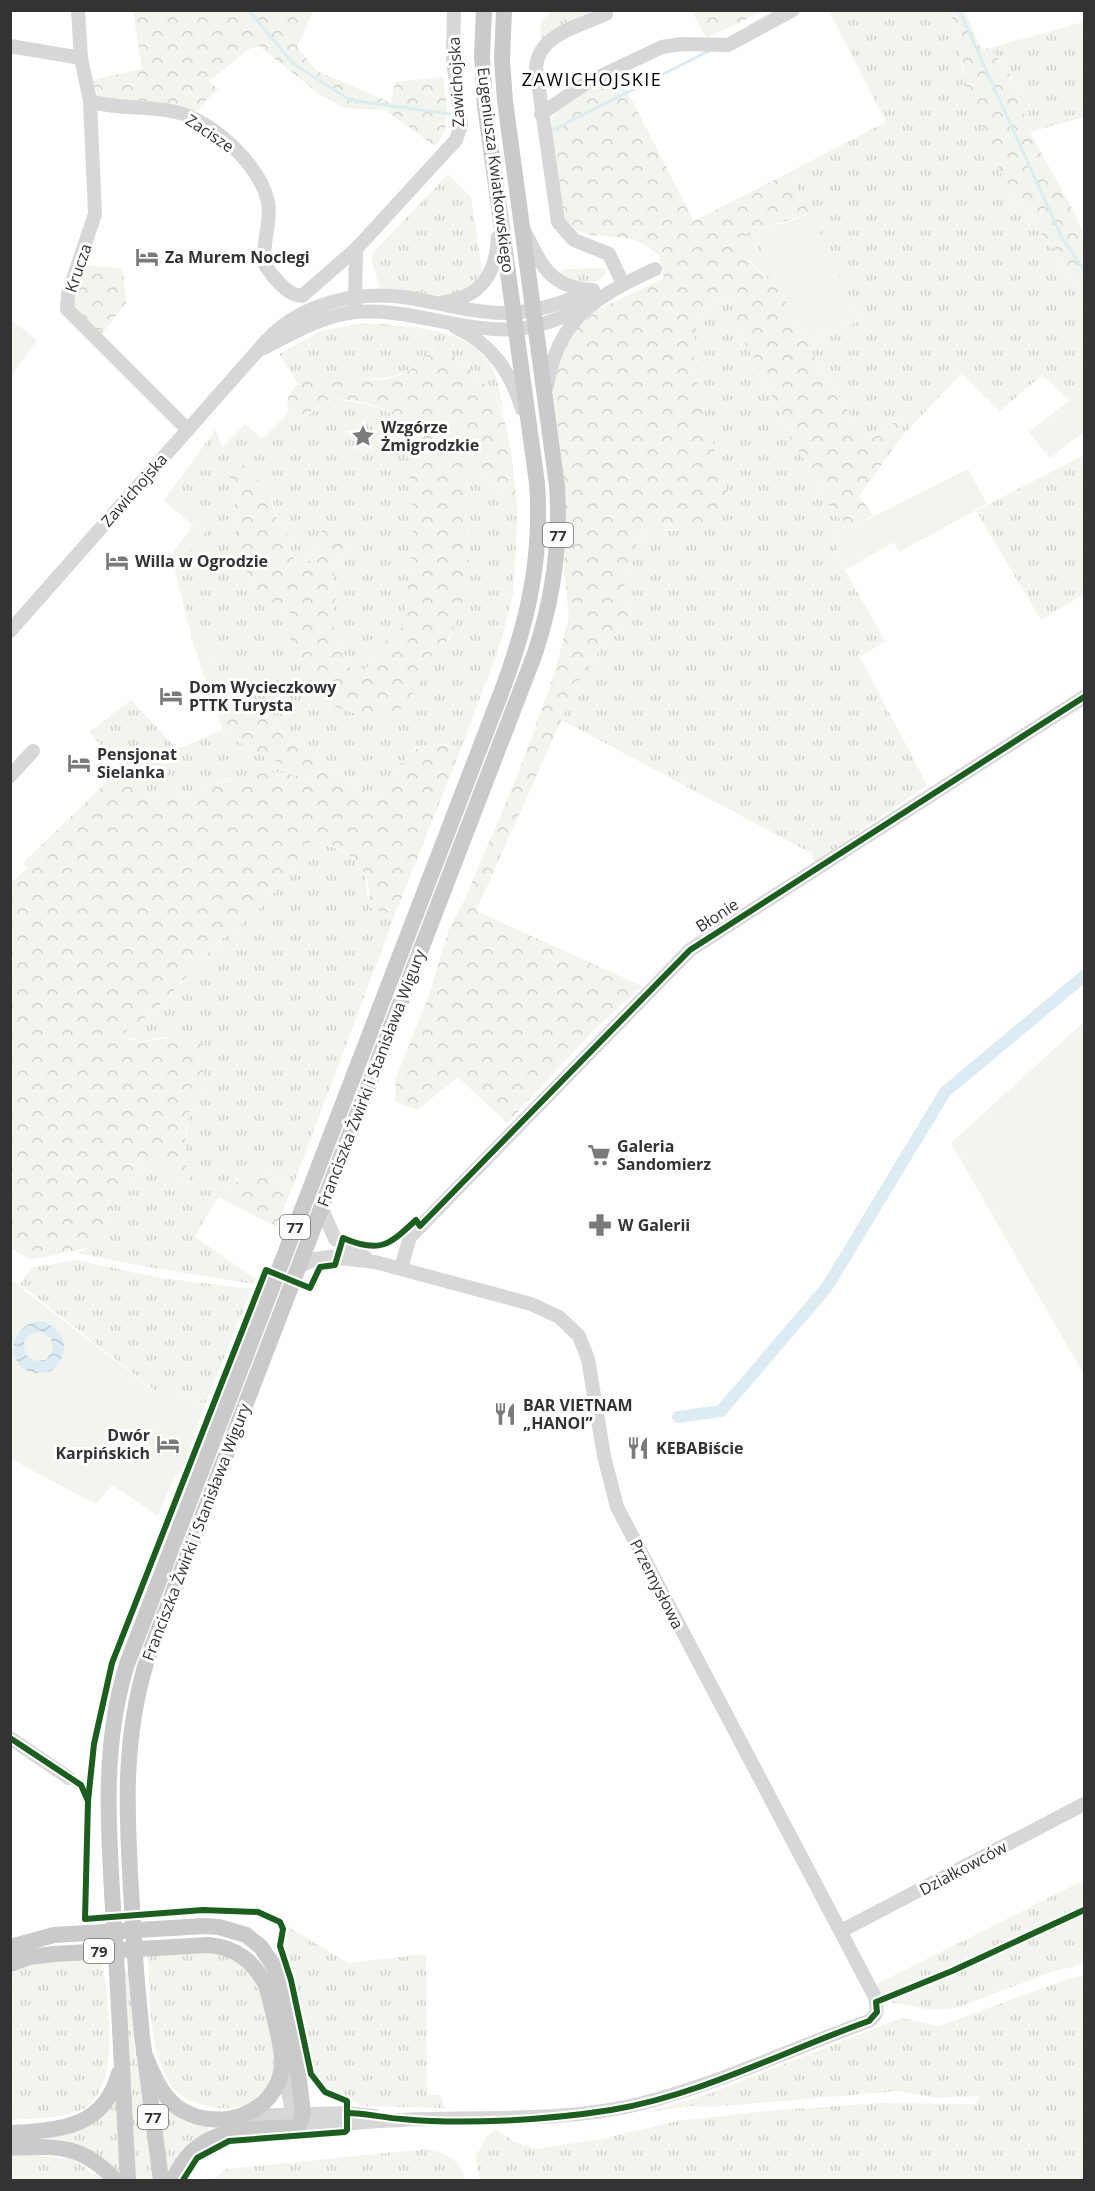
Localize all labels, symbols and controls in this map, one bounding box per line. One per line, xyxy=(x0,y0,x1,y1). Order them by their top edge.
street label: Zawichojska xyxy=(443,36,469,128)
street label: Eugeniusza Kwiatkowskiego xyxy=(472,66,520,274)
district label: ZAWICHOJSKIE xyxy=(522,67,662,91)
street label: Zacisze xyxy=(182,109,238,157)
street label: Krucza xyxy=(59,241,97,295)
hotel icon: Za Murem Noclegi xyxy=(134,244,160,270)
place label: Za Murem Noclegi xyxy=(165,246,310,268)
place label: Wzgórze Żmigrodzkie xyxy=(381,416,479,456)
place icon: Wzgórze Żmigrodzkie xyxy=(350,423,376,449)
street label: Zawichojska xyxy=(96,449,172,531)
road number: 77 xyxy=(543,523,573,547)
hotel icon: Willa w Ogrodzie xyxy=(104,548,130,574)
place label: Willa w Ogrodzie xyxy=(135,550,268,572)
place label: Dom Wycieczkowy PTTK Turysta xyxy=(189,676,337,716)
hotel icon: Dom Wycieczkowy PTTK Turysta xyxy=(158,683,184,709)
place label: Pensjonat Sielanka xyxy=(97,743,177,783)
hotel icon: Pensjonat Sielanka xyxy=(66,750,92,776)
street label: Błonie xyxy=(691,893,743,937)
street label: Franciszka Żwirki i Stanisława Wigury xyxy=(312,945,431,1210)
place label: Galeria Sandomierz xyxy=(617,1135,711,1175)
supermarket icon: Galeria Sandomierz xyxy=(586,1142,612,1168)
pharmacy icon: W Galerii xyxy=(587,1212,613,1238)
place label: W Galerii xyxy=(618,1214,690,1236)
road number: 77 xyxy=(280,1215,310,1239)
place label: BAR VIETNAM „HANOI” xyxy=(523,1394,633,1434)
street label: Franciszka Żwirki i Stanisława Wigury xyxy=(137,1399,256,1664)
restaurant icon: BAR VIETNAM „HANOI” xyxy=(492,1401,518,1427)
place label: Dwór Karpińskich xyxy=(55,1424,150,1464)
hotel icon: Dwór Karpińskich xyxy=(155,1431,181,1457)
restaurant icon: KEBABiście xyxy=(625,1435,651,1461)
place label: KEBABiście xyxy=(656,1437,744,1459)
street label: Przemysłowa xyxy=(625,1535,689,1633)
street label: Działkowców xyxy=(915,1835,1011,1900)
road number: 79 xyxy=(84,1939,114,1963)
road number: 77 xyxy=(138,2105,168,2129)

